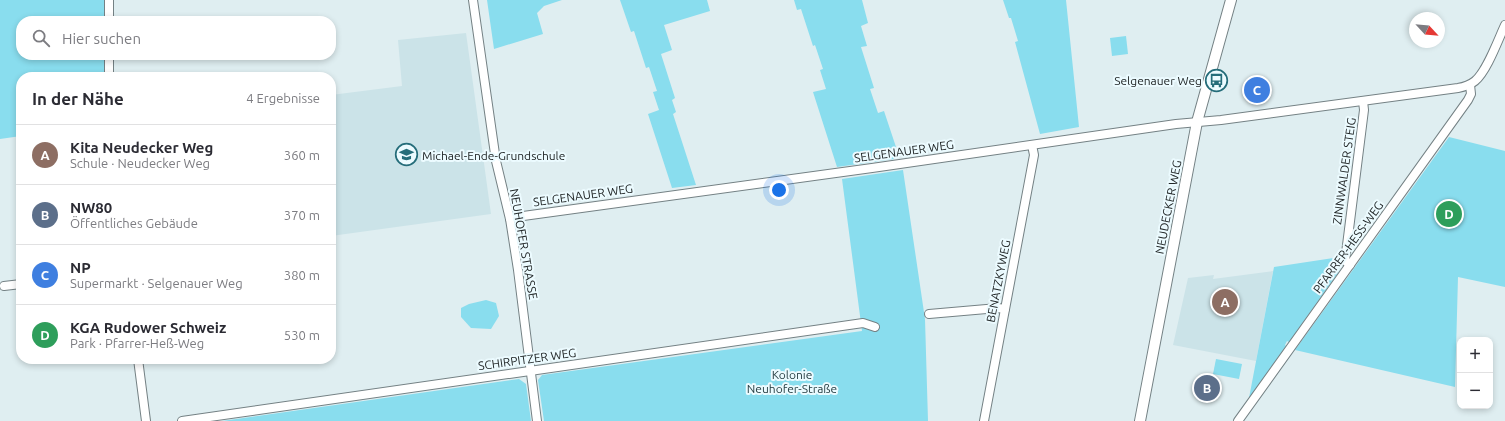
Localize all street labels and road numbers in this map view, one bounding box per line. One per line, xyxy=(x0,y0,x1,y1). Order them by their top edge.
street label: ZINNWALDER STEIG xyxy=(1330,117,1358,225)
street label: SELGENAUER WEG xyxy=(853,138,955,164)
street label: NEUDECKER WEG xyxy=(1152,159,1184,255)
street label: SELGENAUER WEG xyxy=(532,182,634,208)
street label: NEUHOFER STRASSE xyxy=(508,188,540,301)
street label: PFARRER-HESS-WEG xyxy=(1310,199,1386,295)
street label: BENATZKYWEG xyxy=(984,239,1012,323)
street label: SCHIRPITZER WEG xyxy=(477,346,577,372)

